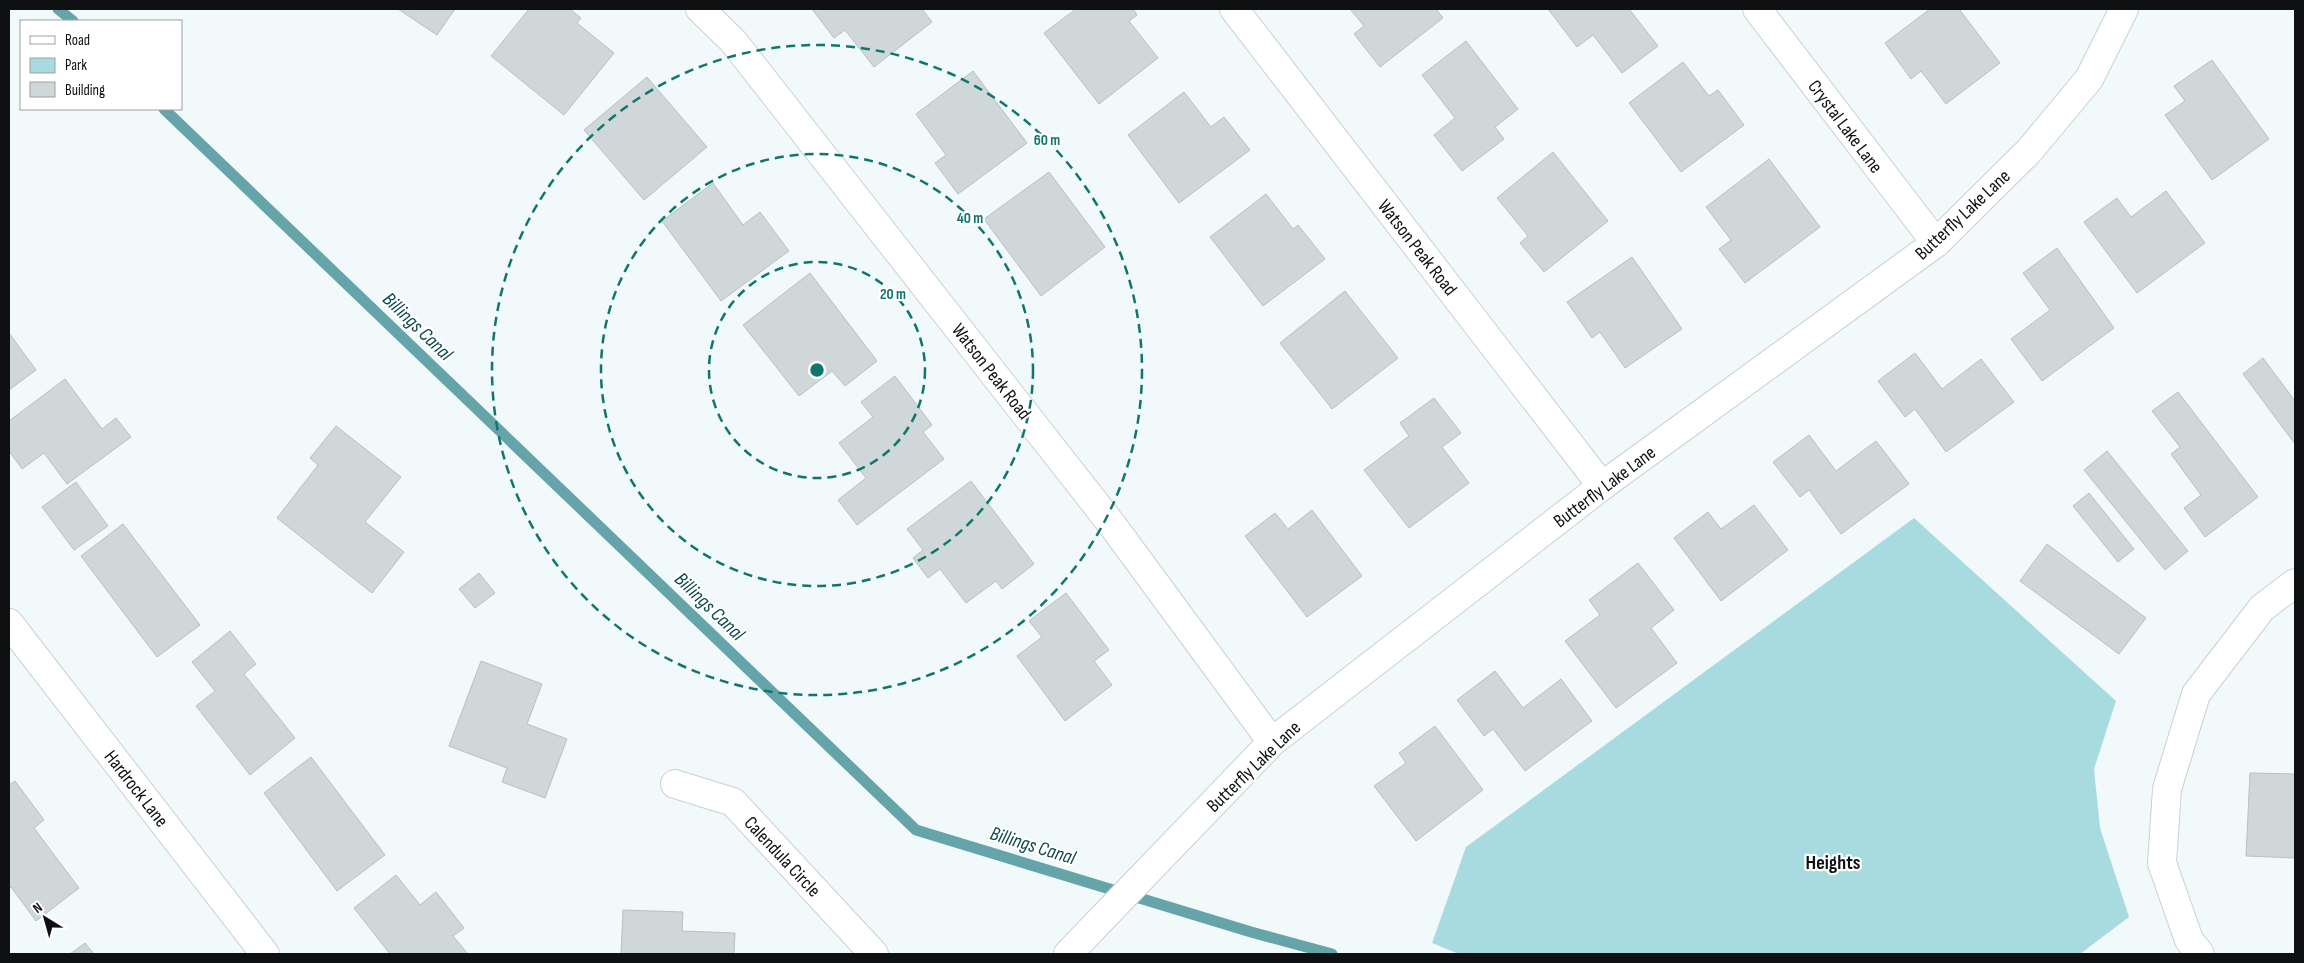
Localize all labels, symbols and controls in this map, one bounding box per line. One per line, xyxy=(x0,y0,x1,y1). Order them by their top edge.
legend xyxy=(20,20,182,110)
text: Road xyxy=(65,31,90,50)
text: Park xyxy=(65,56,87,75)
street label: Crystal Lake Lane xyxy=(1802,76,1887,178)
text: Building xyxy=(65,81,105,100)
text: 60 m xyxy=(1034,131,1060,150)
street label: Butterfly Lake Lane xyxy=(1911,165,2015,265)
street label: Watson Peak Road xyxy=(1372,195,1461,301)
text: 40 m xyxy=(957,209,983,228)
text: 20 m xyxy=(880,285,906,304)
water label: Billings Canal xyxy=(377,288,458,367)
street label: Watson Peak Road xyxy=(946,319,1035,425)
centre of rings xyxy=(808,361,826,379)
street label: Butterfly Lake Lane xyxy=(1549,441,1660,533)
water label: Billings Canal xyxy=(669,568,750,647)
street label: Butterfly Lake Lane xyxy=(1202,716,1306,818)
street label: Hardrock Lane xyxy=(99,746,173,832)
street label: Calendula Circle xyxy=(739,812,825,902)
water label: Billings Canal xyxy=(987,822,1080,871)
district label: Heights xyxy=(1806,851,1861,875)
north arrow xyxy=(20,893,70,943)
text: N xyxy=(29,899,46,917)

